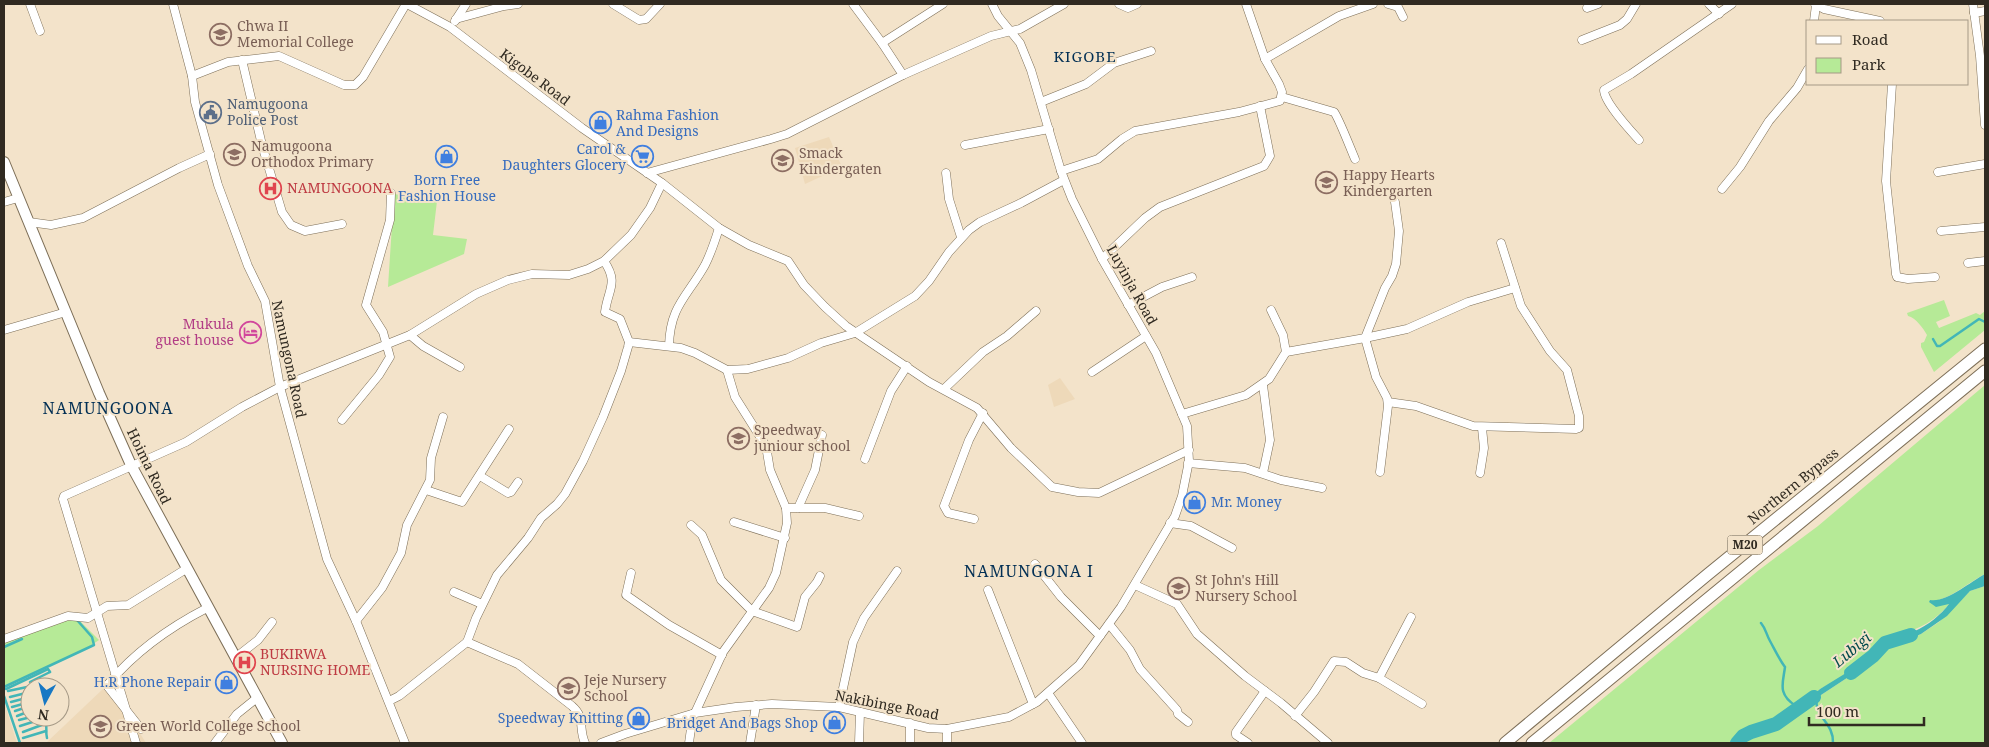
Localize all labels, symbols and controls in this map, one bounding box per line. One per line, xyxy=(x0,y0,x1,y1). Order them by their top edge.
place label: Chwa II Memorial College xyxy=(237,16,354,51)
legend xyxy=(1806,20,1969,85)
school or university icon: Chwa II Memorial College xyxy=(209,22,233,46)
text: Road xyxy=(1852,29,1888,49)
street label: Kigobe Road xyxy=(496,44,575,110)
district label: KIGOBE xyxy=(1053,46,1117,66)
text: Park xyxy=(1852,54,1886,74)
place label: Namugoona Police Post xyxy=(227,94,308,129)
public building icon: Namugoona Police Post xyxy=(199,100,223,124)
place label: Rahma Fashion And Designs xyxy=(616,105,719,140)
shop icon: Rahma Fashion And Designs xyxy=(588,111,612,135)
place label: Namugoona Orthodox Primary xyxy=(251,136,374,171)
place label: Carol & Daughters Glocery xyxy=(502,139,627,174)
school or university icon: Namugoona Orthodox Primary xyxy=(223,142,247,166)
place label: Smack Kindergaten xyxy=(799,143,882,178)
shop icon: Born Free Fashion House xyxy=(435,145,459,169)
supermarket icon: Carol & Daughters Glocery xyxy=(630,145,654,169)
school or university icon: Smack Kindergaten xyxy=(771,149,795,173)
place label: Happy Hearts Kindergarten xyxy=(1343,165,1435,200)
place label: Born Free Fashion House xyxy=(398,170,496,205)
school or university icon: Happy Hearts Kindergarten xyxy=(1315,171,1339,195)
hospital icon: NAMUNGOONA xyxy=(259,176,283,200)
place label: NAMUNGOONA xyxy=(287,178,393,197)
street label: Luyinja Road xyxy=(1103,241,1162,328)
street label: Namungona Road xyxy=(268,298,311,420)
place label: Mukula guest house xyxy=(156,314,234,349)
hotel icon: Mukula guest house xyxy=(238,320,262,344)
district label: NAMUNGOONA xyxy=(43,397,173,419)
place label: Speedway juniour school xyxy=(753,420,851,455)
street label: Hoima Road xyxy=(123,425,176,507)
school or university icon: Speedway juniour school xyxy=(726,426,750,450)
street label: Northern Bypass xyxy=(1743,443,1842,528)
shop icon: Mr. Money xyxy=(1183,490,1207,514)
place label: Mr. Money xyxy=(1211,492,1282,511)
road number: M20 xyxy=(1728,536,1762,554)
district label: NAMUNGONA I xyxy=(964,560,1094,582)
place label: St John's Hill Nursery School xyxy=(1195,570,1298,605)
school or university icon: St John's Hill Nursery School xyxy=(1167,576,1191,600)
water label: Lubigi xyxy=(1827,627,1875,672)
place label: BUKIRWA NURSING HOME xyxy=(260,644,371,679)
hospital icon: BUKIRWA NURSING HOME xyxy=(232,650,256,674)
shop icon: H.R Phone Repair xyxy=(215,670,239,694)
place label: Jeje Nursery School xyxy=(583,670,666,705)
place label: H.R Phone Repair xyxy=(94,672,211,691)
school or university icon: Jeje Nursery School xyxy=(556,676,580,700)
north arrow xyxy=(20,677,70,727)
street label: Nakibinge Road xyxy=(833,685,941,724)
scale bar xyxy=(1809,694,1924,726)
text: 100 m xyxy=(1816,701,1859,721)
text: N xyxy=(37,705,50,726)
shop icon: Speedway Knitting xyxy=(627,706,651,730)
place label: Speedway Knitting xyxy=(498,708,623,727)
shop icon: Bridget And Bags Shop xyxy=(822,711,846,735)
place label: Bridget And Bags Shop xyxy=(667,713,818,732)
school or university icon: Green World College School xyxy=(88,714,112,738)
place label: Green World College School xyxy=(116,716,301,735)

